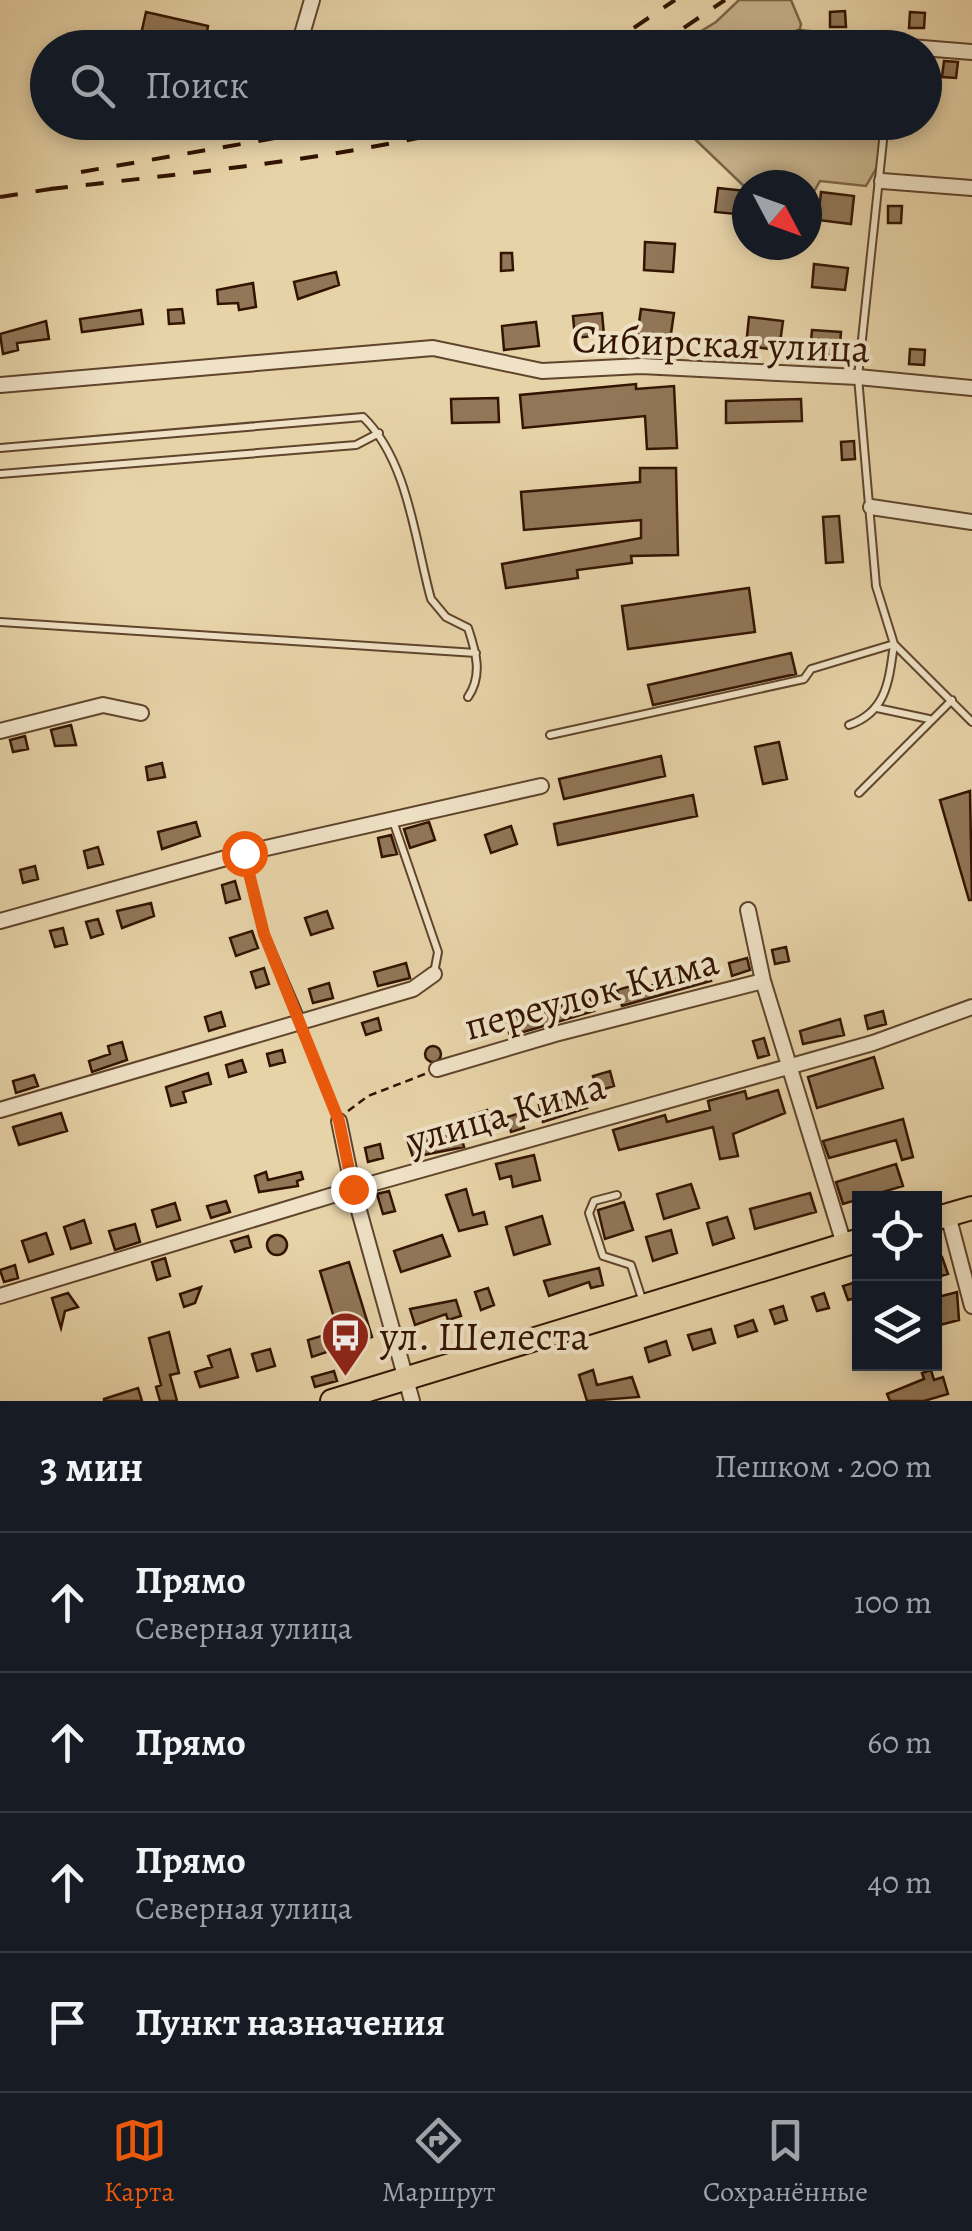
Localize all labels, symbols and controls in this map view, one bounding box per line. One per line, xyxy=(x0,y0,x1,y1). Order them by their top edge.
search box xyxy=(30,30,942,140)
icon: search xyxy=(65,58,120,113)
text: Поиск xyxy=(145,59,249,111)
north arrow xyxy=(732,170,822,260)
street label: Сибирская улица xyxy=(571,311,872,376)
route start xyxy=(222,831,268,877)
street label: переулок Кима xyxy=(458,933,725,1054)
street label: улица Кима xyxy=(399,1058,612,1167)
route end xyxy=(331,1167,377,1213)
map controls xyxy=(852,1191,942,1371)
button: locate xyxy=(852,1191,942,1281)
button: layers xyxy=(852,1281,942,1371)
place label: ул. Шелеста xyxy=(379,1309,590,1364)
bus stop icon: ул. Шелеста xyxy=(319,1310,371,1378)
text: 3 мин xyxy=(40,1438,143,1495)
text: Пешком · 200 m xyxy=(714,1444,932,1488)
text: Прямо xyxy=(135,1554,246,1606)
icon: ahead xyxy=(40,1575,95,1630)
text: 100 m xyxy=(854,1580,932,1624)
text: Северная улица xyxy=(135,1606,352,1650)
icon: ahead xyxy=(40,1715,95,1770)
text: Прямо xyxy=(135,1716,246,1768)
text: 60 m xyxy=(867,1720,932,1764)
text: Прямо xyxy=(135,1834,246,1886)
icon: ahead xyxy=(40,1855,95,1910)
text: 40 m xyxy=(867,1860,932,1904)
text: Северная улица xyxy=(135,1886,352,1930)
icon: arrive xyxy=(40,1995,95,2050)
text: Пункт назначения xyxy=(135,1996,445,2048)
tab: Карта xyxy=(104,2113,174,2211)
tab: Маршрут xyxy=(382,2113,495,2211)
tab: Сохранённые xyxy=(703,2113,868,2211)

